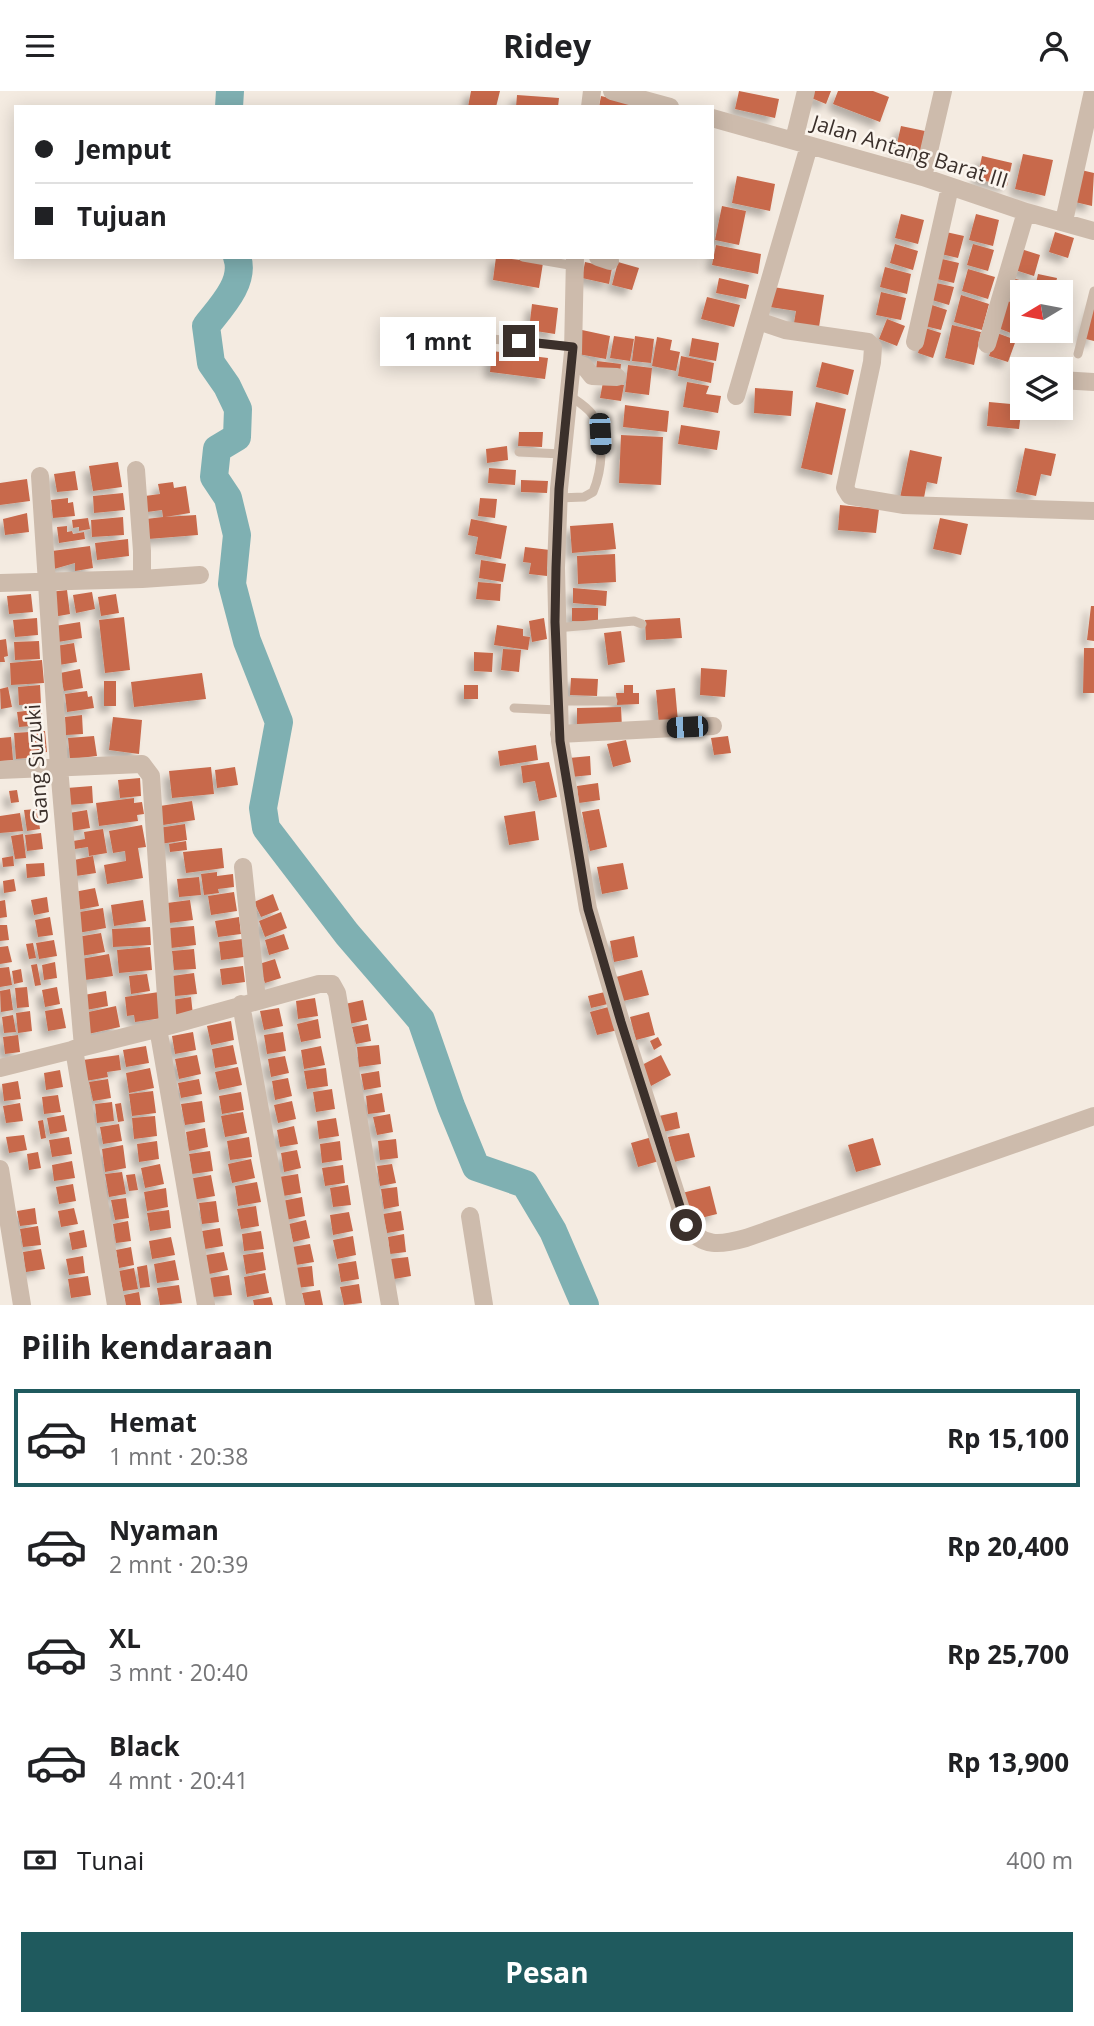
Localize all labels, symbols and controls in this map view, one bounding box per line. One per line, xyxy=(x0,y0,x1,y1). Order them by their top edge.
text: Ridey xyxy=(503,24,591,67)
icon: menu xyxy=(21,27,59,65)
icon: person xyxy=(1035,27,1073,65)
street label: Jalan Antang Barat III xyxy=(807,107,1012,194)
text: Jemput xyxy=(77,131,171,167)
text: Tujuan xyxy=(77,198,167,234)
north arrow xyxy=(1010,280,1073,343)
map controls xyxy=(1010,280,1073,420)
callout: 1 mnt xyxy=(379,317,494,365)
text: 1 mnt xyxy=(405,325,471,357)
route end xyxy=(503,325,535,357)
button: layers xyxy=(1010,357,1073,420)
car xyxy=(589,412,612,456)
street label: Gang Suzuki xyxy=(18,703,54,825)
car xyxy=(666,715,709,739)
route start xyxy=(670,1209,702,1241)
text: Pilih kendaraan xyxy=(21,1325,273,1368)
text: Hemat xyxy=(109,1404,197,1440)
icon: car xyxy=(25,1407,88,1470)
text: Rp 15,100 xyxy=(947,1420,1069,1456)
text: 1 mnt · 20:38 xyxy=(109,1440,248,1472)
text: Nyaman xyxy=(109,1512,219,1548)
icon: car xyxy=(25,1515,88,1578)
text: Rp 20,400 xyxy=(947,1528,1069,1564)
text: 2 mnt · 20:39 xyxy=(109,1548,248,1580)
text: XL xyxy=(109,1620,141,1656)
icon: car xyxy=(25,1623,88,1686)
text: Rp 25,700 xyxy=(947,1636,1069,1672)
text: 3 mnt · 20:40 xyxy=(109,1656,248,1688)
text: Black xyxy=(109,1728,180,1764)
icon: car xyxy=(25,1731,88,1794)
text: Rp 13,900 xyxy=(947,1744,1069,1780)
text: 4 mnt · 20:41 xyxy=(109,1764,248,1796)
icon: cash xyxy=(21,1841,59,1879)
text: Tunai xyxy=(77,1842,144,1878)
text: 400 m xyxy=(1006,1844,1073,1876)
button: Pesan xyxy=(21,1932,1073,2012)

